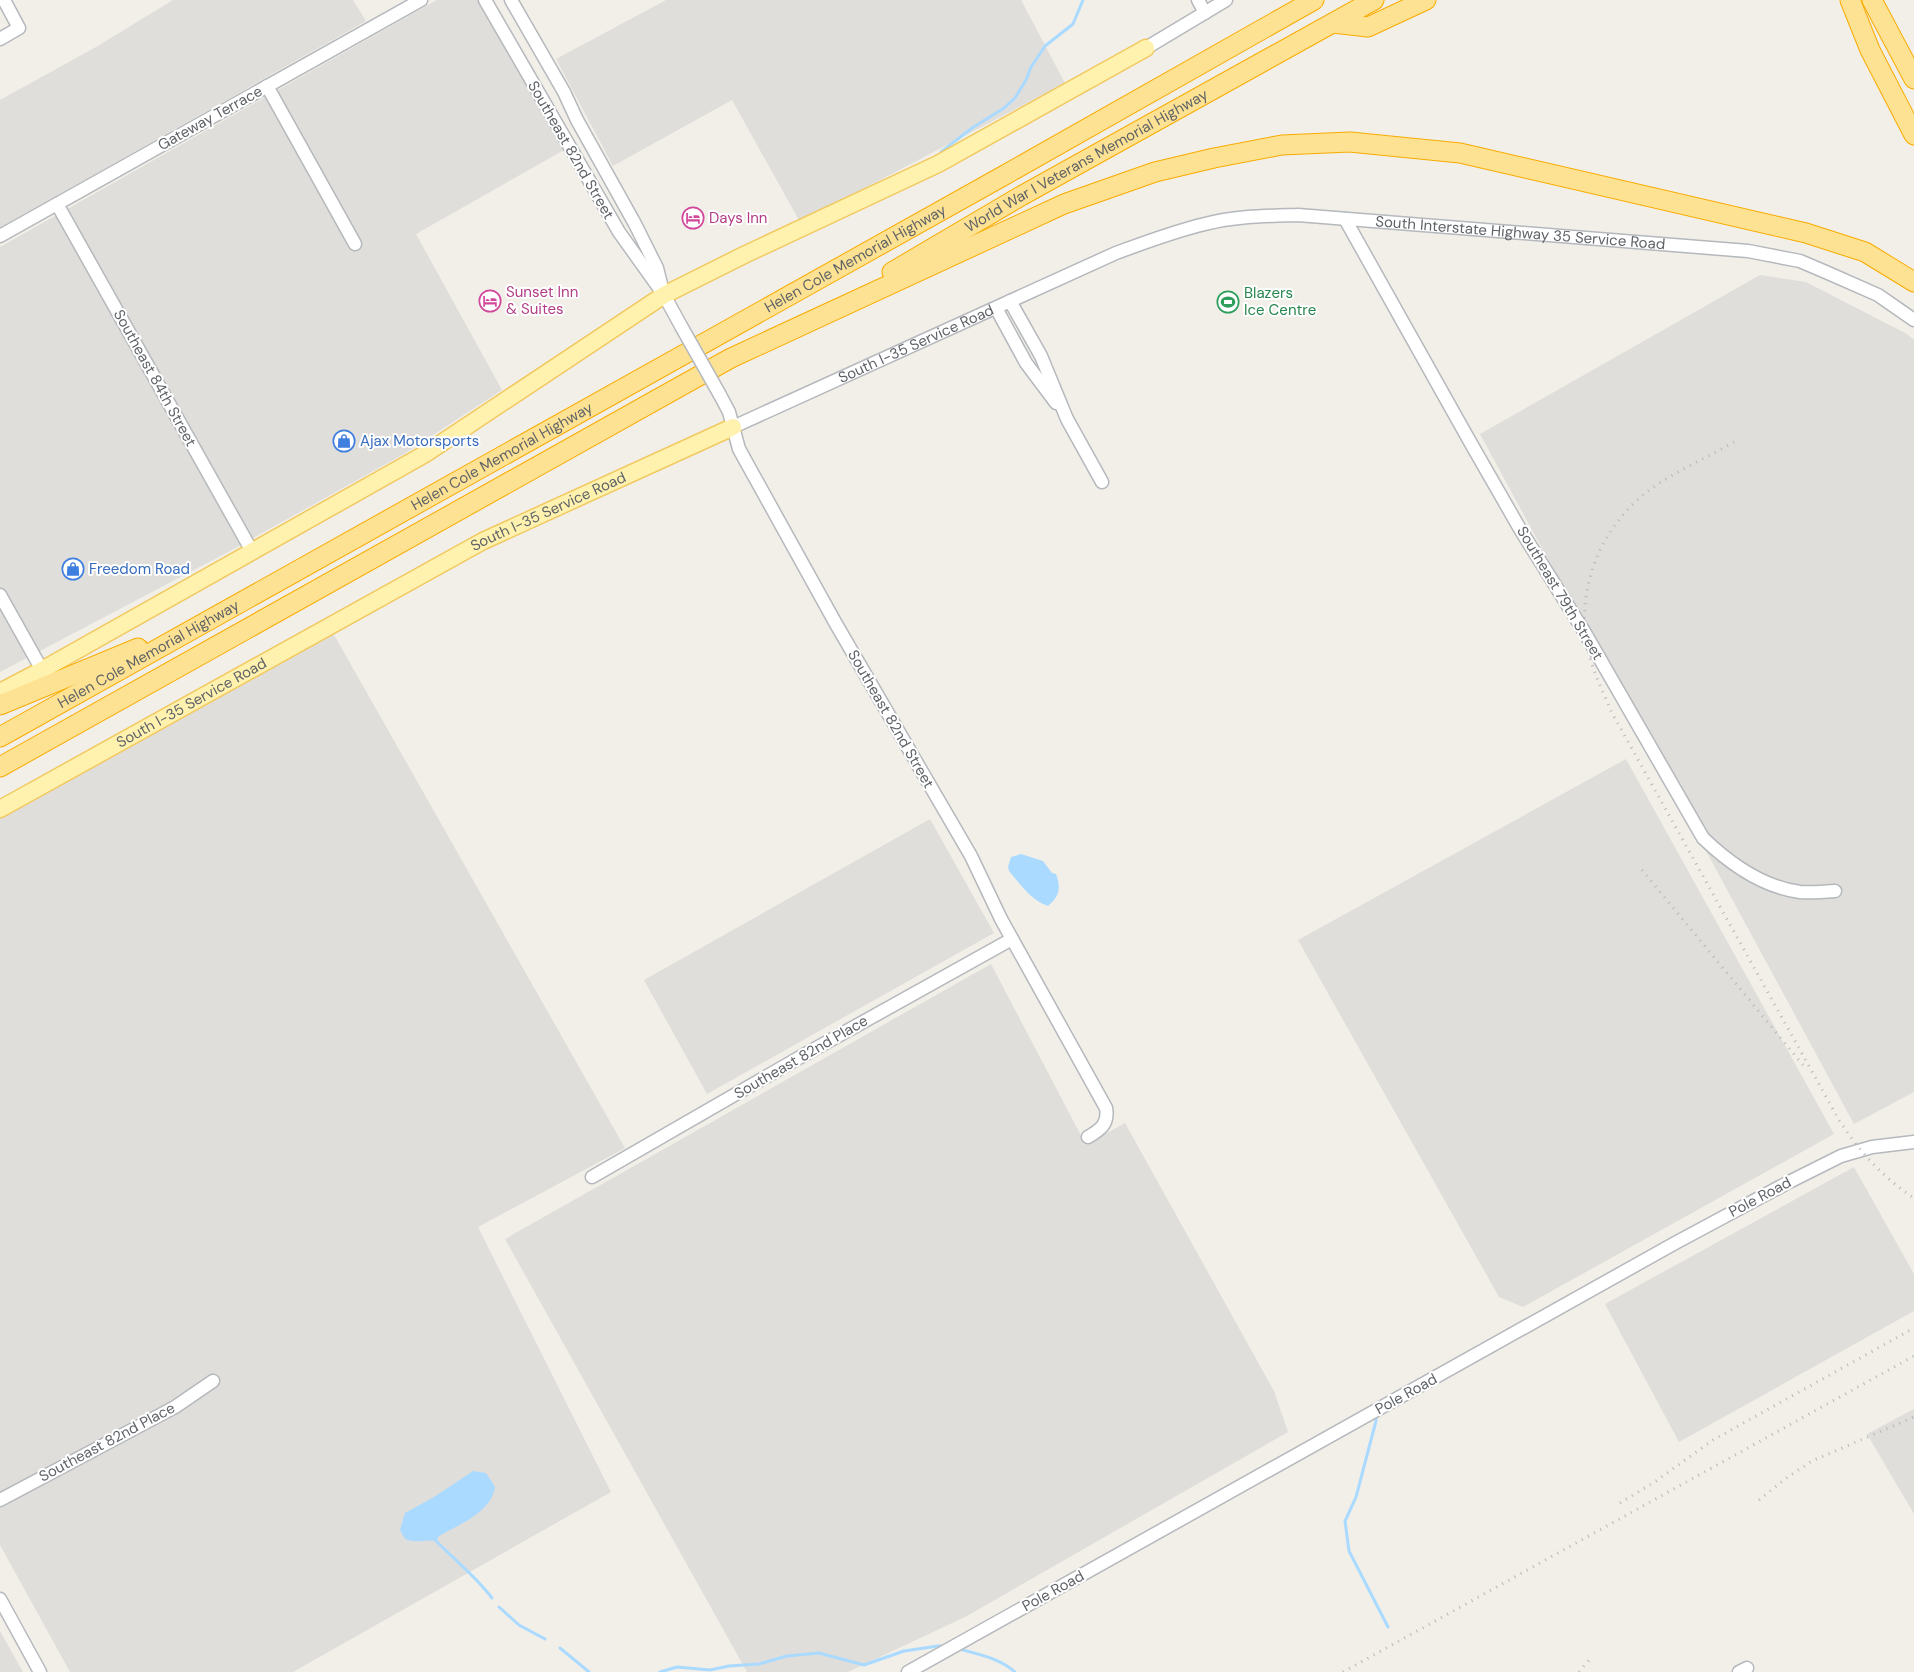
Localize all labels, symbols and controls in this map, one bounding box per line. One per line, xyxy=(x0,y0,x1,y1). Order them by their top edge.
street label: Southeast 82nd Street xyxy=(523,77,619,223)
street label: Gateway Terrace xyxy=(154,81,266,155)
street label: World War I Veterans Memorial Highway xyxy=(961,84,1212,237)
street label: Helen Cole Memorial Highway xyxy=(761,199,950,317)
hotel icon: Days Inn xyxy=(681,206,705,230)
place label: Days Inn xyxy=(709,208,767,228)
street label: South Interstate Highway 35 Service Road xyxy=(1375,211,1666,254)
place label: Sunset Inn & Suites xyxy=(506,282,578,319)
place label: Blazers Ice Centre xyxy=(1244,283,1316,320)
hotel icon: Sunset Inn & Suites xyxy=(478,289,502,313)
sports icon: Blazers Ice Centre xyxy=(1216,290,1240,314)
street label: South I-35 Service Road xyxy=(835,300,997,388)
street label: Southeast 84th Street xyxy=(109,306,201,450)
street label: Helen Cole Memorial Highway xyxy=(407,397,597,515)
shop icon: Ajax Motorsports xyxy=(332,429,356,453)
place label: Ajax Motorsports xyxy=(360,431,479,451)
street label: South I-35 Service Road xyxy=(467,467,629,556)
street label: Southeast 79th Street xyxy=(1512,522,1608,664)
shop icon: Freedom Road xyxy=(61,557,85,581)
place label: Freedom Road xyxy=(89,559,190,579)
street label: Helen Cole Memorial Highway xyxy=(54,595,243,713)
street label: Southeast 82nd Street xyxy=(843,646,939,792)
street label: South I-35 Service Road xyxy=(113,653,270,752)
street label: Southeast 82nd Place xyxy=(731,1011,871,1103)
street label: Pole Road xyxy=(1725,1172,1795,1222)
street label: Pole Road xyxy=(1371,1369,1441,1419)
street label: Southeast 82nd Place xyxy=(36,1398,178,1486)
street label: Pole Road xyxy=(1018,1566,1088,1616)

